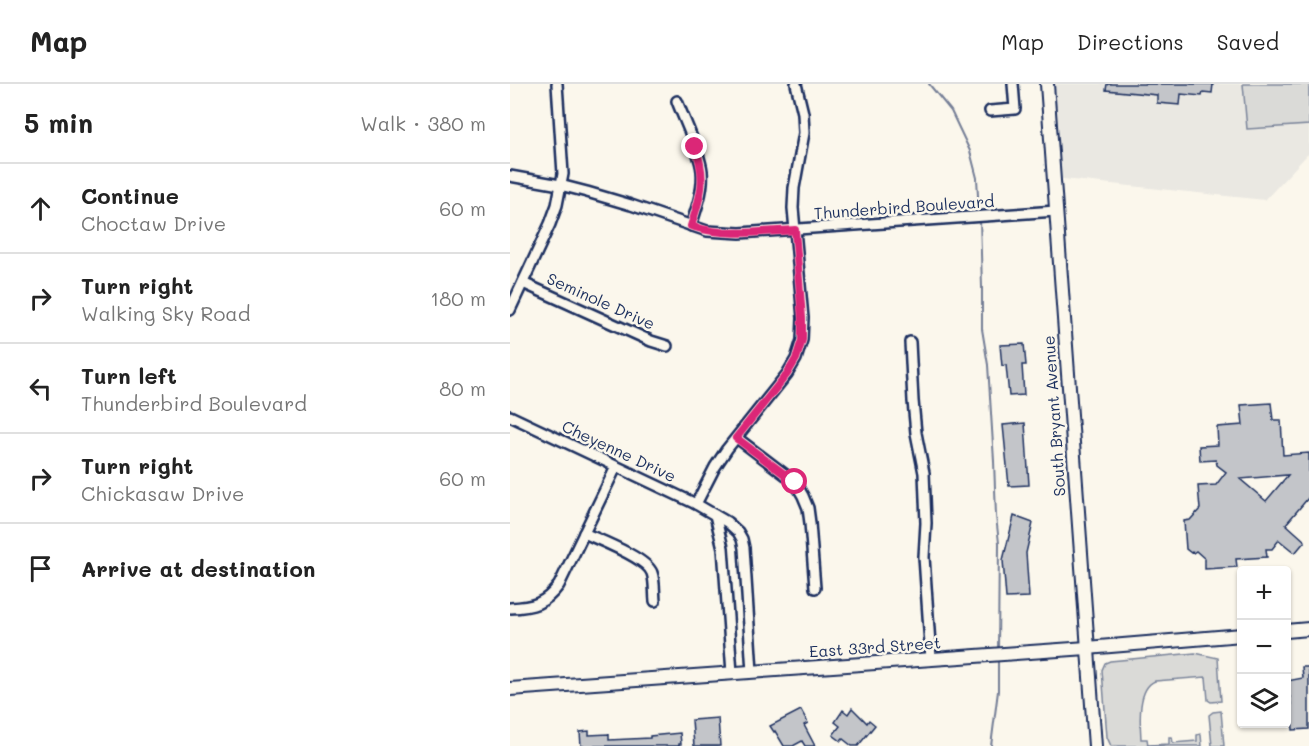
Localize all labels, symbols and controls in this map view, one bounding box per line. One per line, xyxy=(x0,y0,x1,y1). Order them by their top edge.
text: Map xyxy=(30,23,87,59)
text: Map xyxy=(1001,28,1044,55)
text: Directions xyxy=(1077,28,1184,55)
text: Saved xyxy=(1217,28,1279,55)
text: 5 min xyxy=(24,106,93,140)
text: Walk · 380 m xyxy=(360,110,486,136)
route end xyxy=(681,133,707,159)
text: Continue xyxy=(81,181,179,210)
street label: Thunderbird Boulevard xyxy=(813,190,995,223)
icon: ahead xyxy=(24,192,57,225)
text: 60 m xyxy=(439,195,486,221)
text: Choctaw Drive xyxy=(81,210,226,236)
street label: Seminole Drive xyxy=(544,267,659,334)
text: Turn right xyxy=(81,271,193,300)
icon: right xyxy=(24,282,57,315)
text: 180 m xyxy=(430,285,486,311)
text: Walking Sky Road xyxy=(81,300,250,326)
street label: South Bryant Avenue xyxy=(1037,335,1070,497)
text: Turn left xyxy=(81,361,177,390)
icon: left xyxy=(24,372,57,405)
text: 80 m xyxy=(439,375,486,401)
text: Thunderbird Boulevard xyxy=(81,390,307,416)
street label: Cheyenne Drive xyxy=(559,415,680,486)
text: Turn right xyxy=(81,451,193,480)
icon: right xyxy=(24,462,57,495)
text: 60 m xyxy=(439,465,486,491)
route start xyxy=(781,468,807,494)
text: Chickasaw Drive xyxy=(81,480,244,506)
icon: arrive xyxy=(24,552,57,585)
text: Arrive at destination xyxy=(81,554,316,583)
map controls xyxy=(1237,566,1291,728)
button: + xyxy=(1237,566,1291,620)
button: − xyxy=(1237,620,1291,674)
street label: East 33rd Street xyxy=(808,631,942,662)
button: layers xyxy=(1237,674,1291,728)

